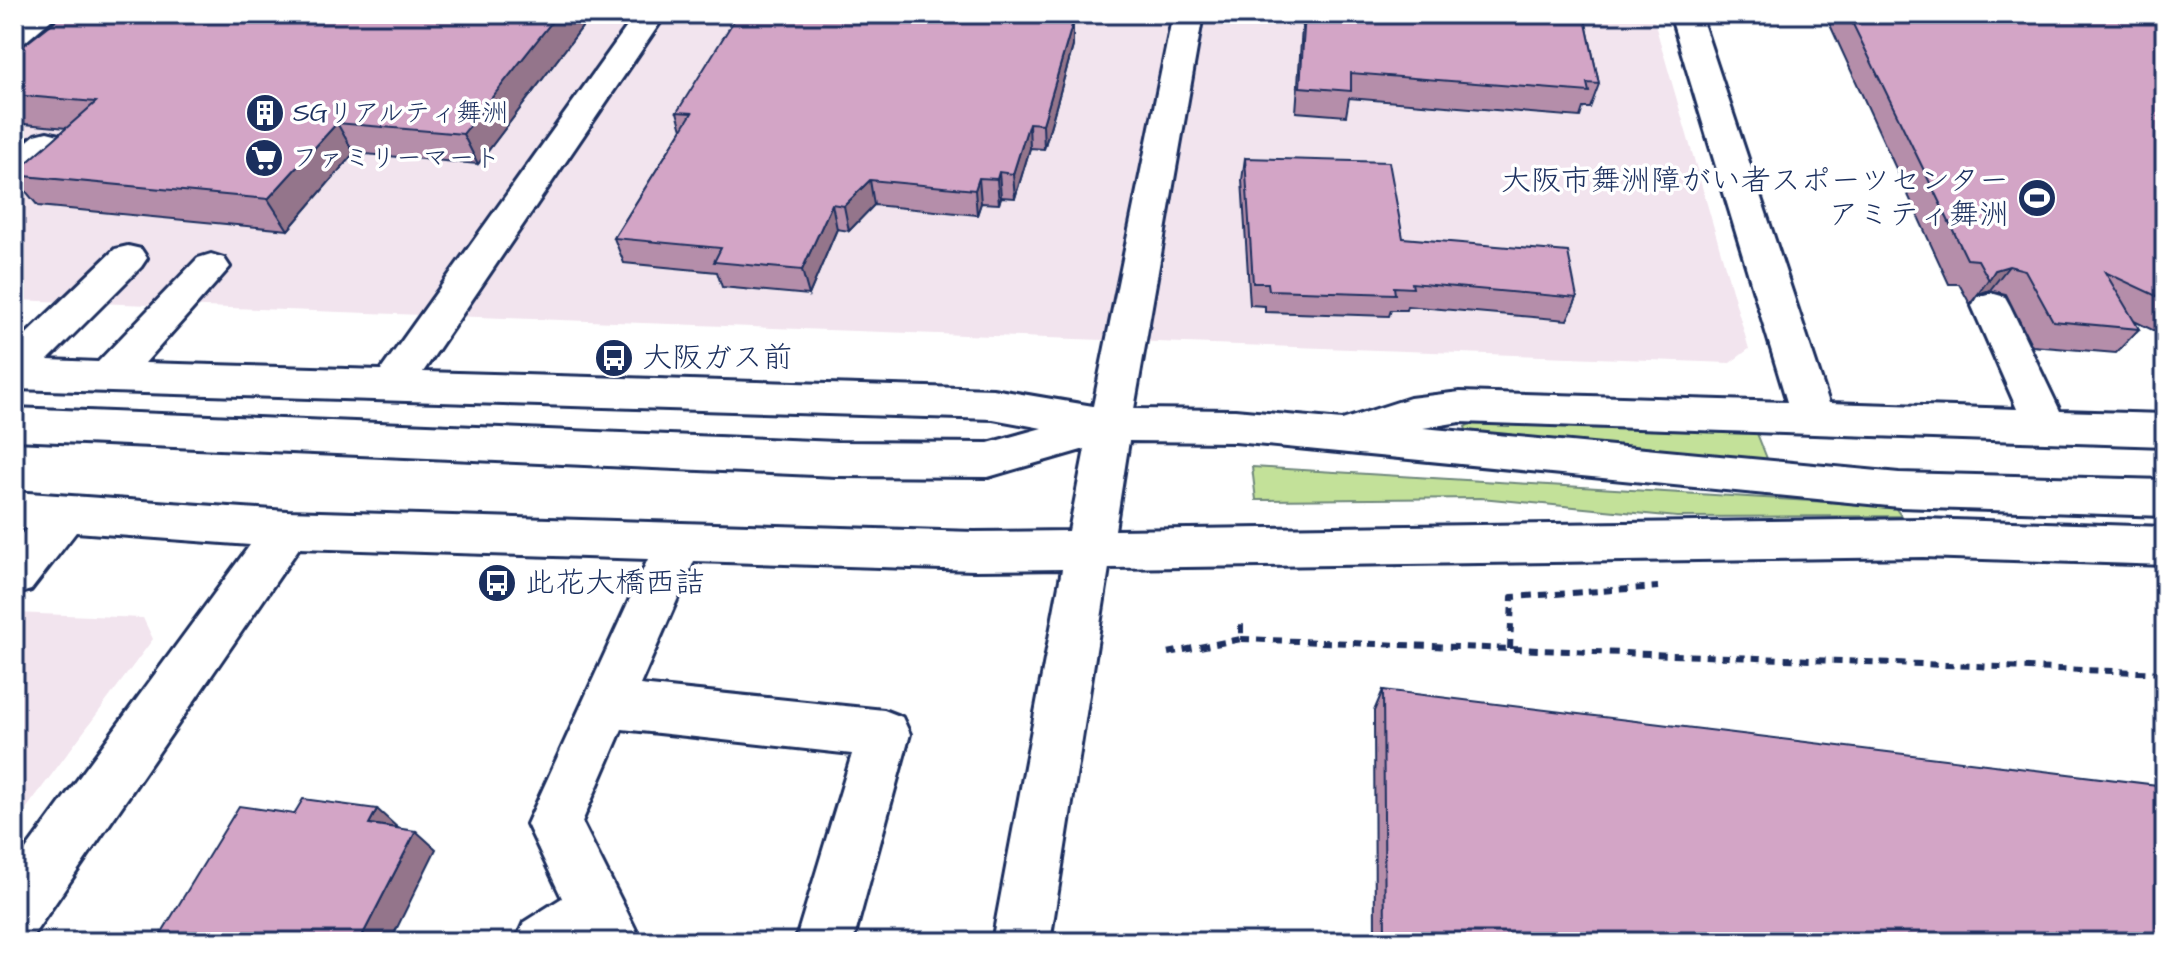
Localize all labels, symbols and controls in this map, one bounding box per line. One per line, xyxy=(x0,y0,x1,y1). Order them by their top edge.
building icon: SGリアルティ舞洲 xyxy=(244,92,286,134)
place label: SGリアルティ舞洲 xyxy=(293,95,508,131)
supermarket icon: ファミリーマート xyxy=(243,137,285,179)
place label: ファミリーマート xyxy=(292,140,501,176)
place label: 大阪市舞洲障がい者スポーツセンター アミティ舞洲 xyxy=(1501,160,2009,236)
sports icon: 大阪市舞洲障がい者スポーツセンター アミティ舞洲 xyxy=(2016,177,2058,219)
bus stop icon: 大阪ガス前 xyxy=(593,337,635,379)
place label: 大阪ガス前 xyxy=(642,337,793,379)
bus stop icon: 此花大橋西詰 xyxy=(476,562,518,604)
place label: 此花大橋西詰 xyxy=(525,562,705,604)

